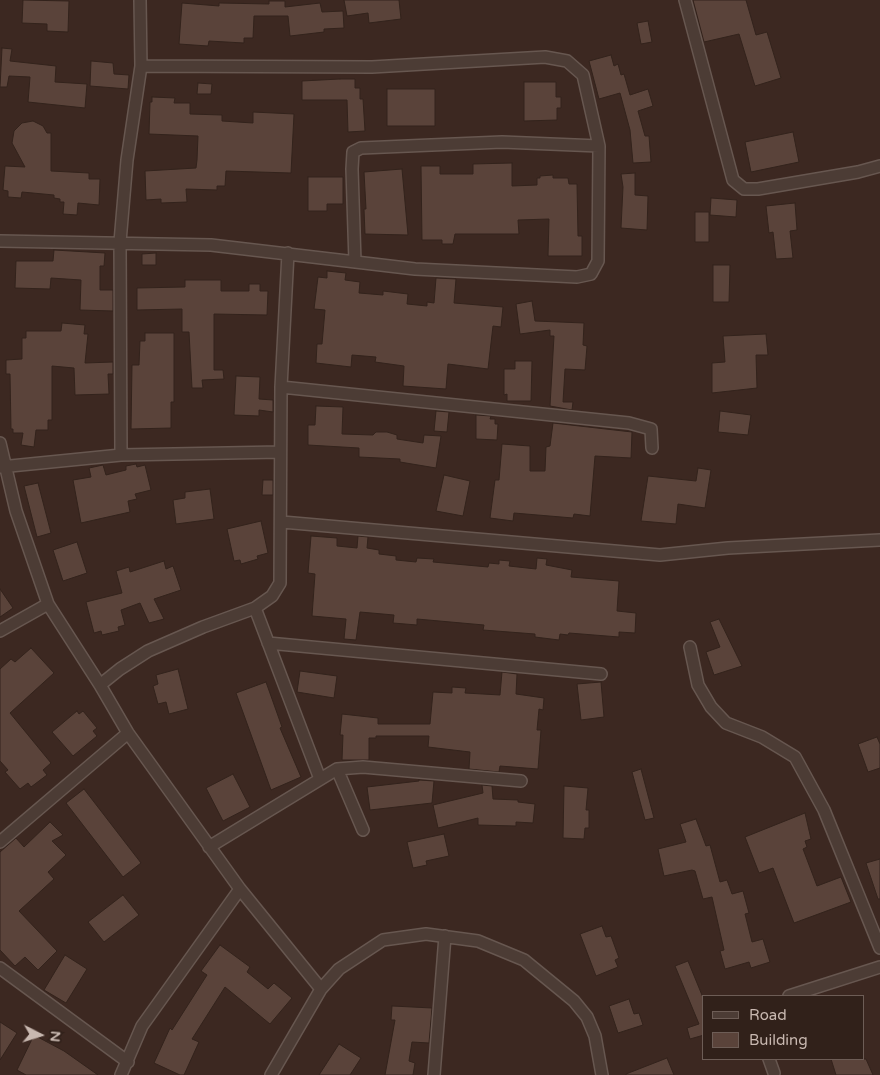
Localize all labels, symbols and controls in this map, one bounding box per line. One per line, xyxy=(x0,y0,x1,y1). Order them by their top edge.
legend xyxy=(702,995,865,1060)
text: Road xyxy=(749,1006,787,1024)
north arrow xyxy=(15,1010,65,1060)
text: N xyxy=(46,1030,64,1043)
text: Building xyxy=(749,1031,808,1049)

